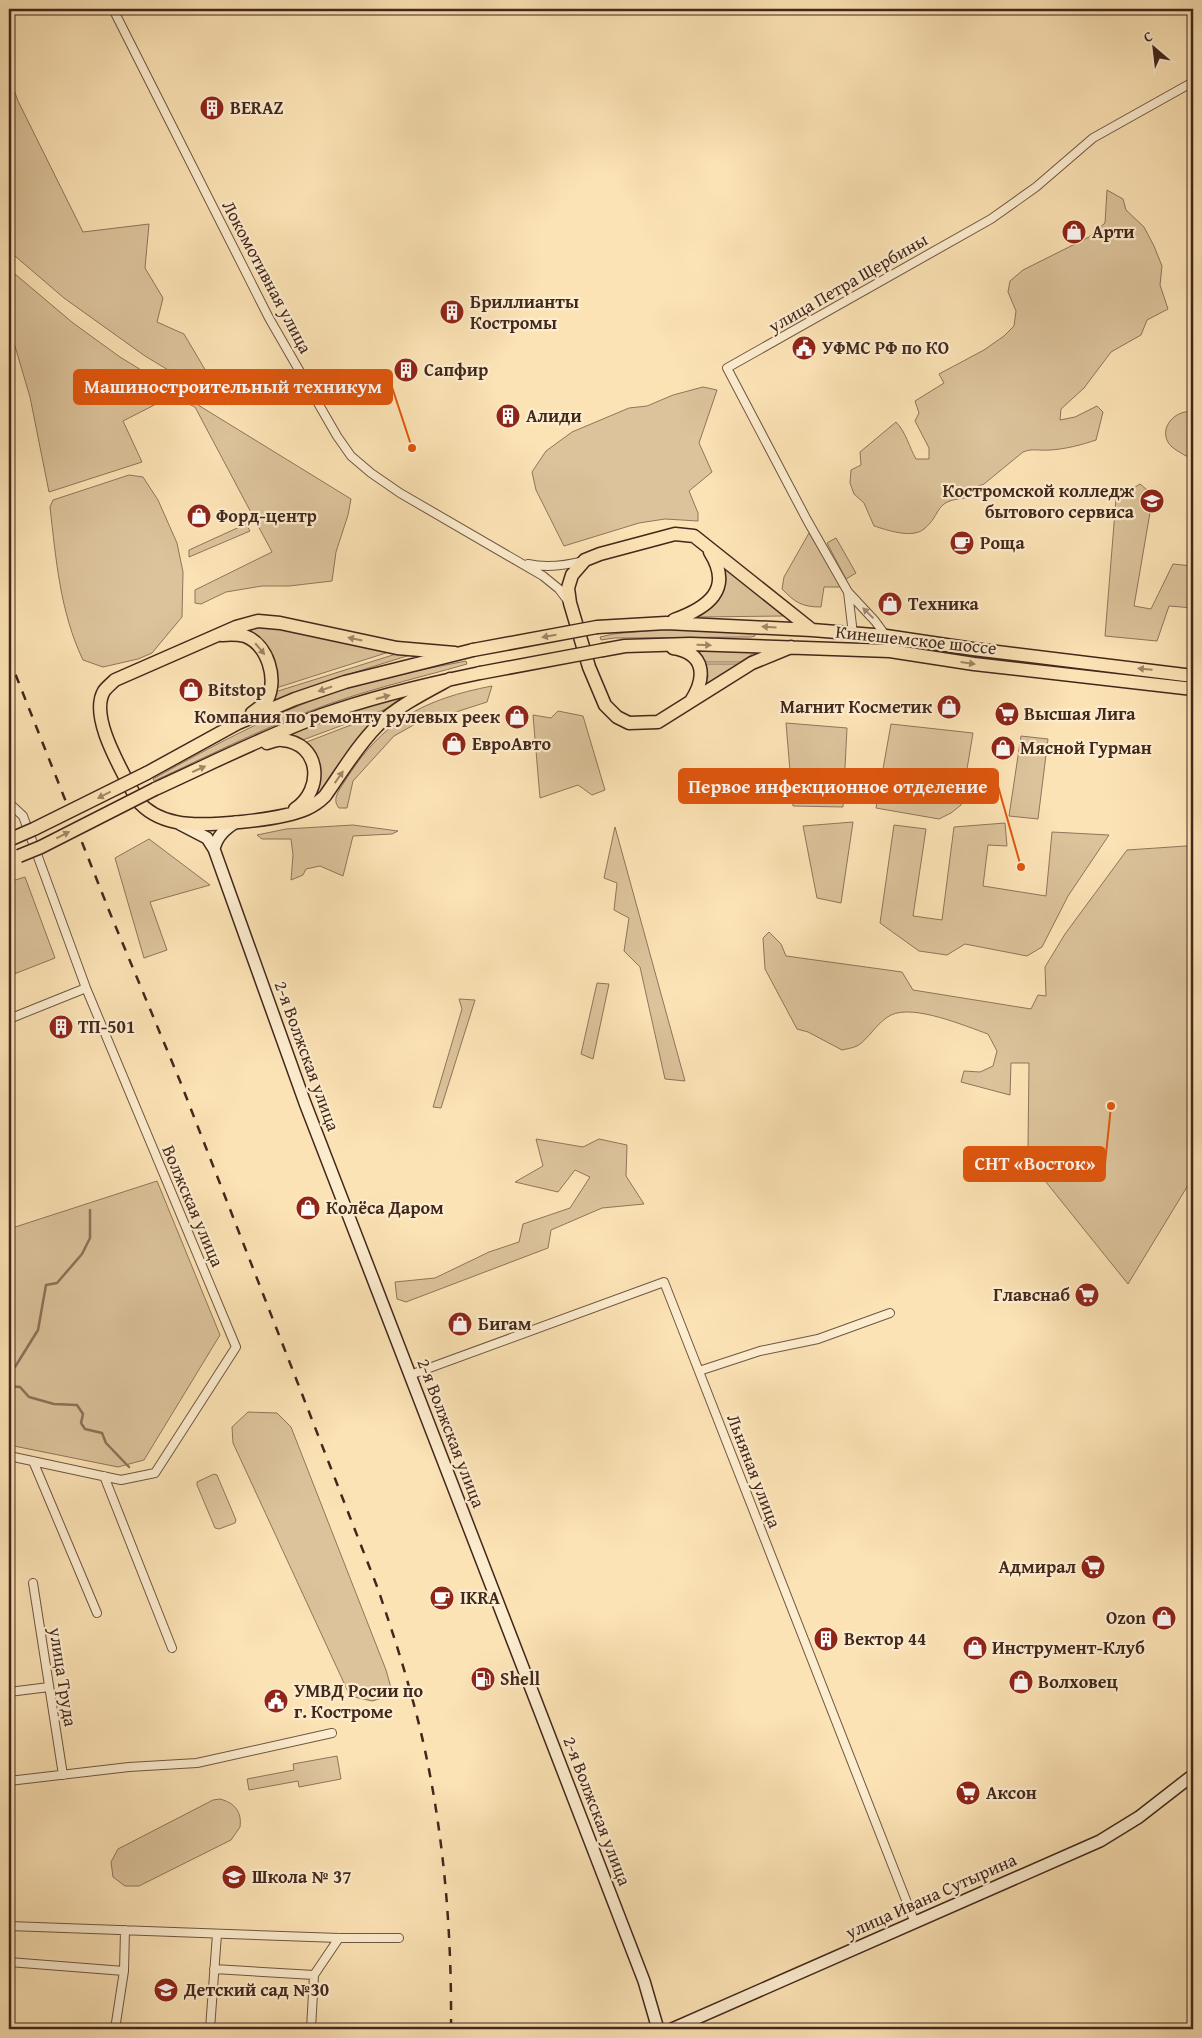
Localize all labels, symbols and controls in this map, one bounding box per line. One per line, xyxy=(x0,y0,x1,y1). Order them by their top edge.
north arrow xyxy=(1130,22,1180,72)
text: С xyxy=(1140,26,1156,47)
place label: BERAZ xyxy=(230,94,283,121)
building icon: BERAZ xyxy=(199,95,225,121)
street label: Локомотивная улица xyxy=(216,195,319,359)
place label: Арти xyxy=(1092,218,1135,245)
shop icon: Арти xyxy=(1061,219,1087,245)
street label: улица Петра Щербины xyxy=(762,226,933,340)
place label: Бриллианты Костромы xyxy=(470,288,579,336)
building icon: Бриллианты Костромы xyxy=(439,299,465,325)
place label: УФМС РФ по КО xyxy=(822,334,949,361)
public building icon: УФМС РФ по КО xyxy=(791,335,817,361)
place label: Сапфир xyxy=(424,356,488,383)
building icon: Сапфир xyxy=(393,357,419,383)
callout: Машиностроительный техникум xyxy=(74,370,392,404)
text: Машиностроительный техникум xyxy=(84,372,382,400)
place label: Алиди xyxy=(526,402,582,429)
building icon: Алиди xyxy=(495,403,521,429)
place label: Костромской колледж бытового сервиса xyxy=(942,477,1135,525)
school or university icon: Костромской колледж бытового сервиса xyxy=(1139,488,1165,514)
place label: Форд-центр xyxy=(216,502,317,529)
shop icon: Форд-центр xyxy=(186,503,212,529)
place label: Роща xyxy=(980,529,1025,556)
cafe icon: Роща xyxy=(949,530,975,556)
place label: Техника xyxy=(908,590,980,617)
shop icon: Техника xyxy=(877,591,903,617)
one-way arrow xyxy=(862,608,874,620)
street label: Кинешемское шоссе xyxy=(834,618,998,661)
one-way arrow xyxy=(761,623,777,631)
one-way arrow xyxy=(541,632,557,640)
one-way arrow xyxy=(347,634,363,642)
one-way arrow xyxy=(697,641,713,649)
one-way arrow xyxy=(255,642,266,655)
one-way arrow xyxy=(960,659,976,667)
one-way arrow xyxy=(1137,665,1153,673)
place label: Bitstop xyxy=(208,676,266,703)
shop icon: Bitstop xyxy=(178,677,204,703)
one-way arrow xyxy=(317,686,332,693)
one-way arrow xyxy=(376,693,391,701)
place label: Магнит Косметик xyxy=(780,693,933,720)
shop icon: Магнит Косметик xyxy=(936,694,962,720)
place label: Высшая Лига xyxy=(1024,700,1136,727)
supermarket icon: Высшая Лига xyxy=(994,701,1020,727)
place label: Компания по ремонту рулевых реек xyxy=(194,703,501,730)
shop icon: Компания по ремонту рулевых реек xyxy=(504,704,530,730)
place label: ЕвроАвто xyxy=(472,730,551,757)
shop icon: ЕвроАвто xyxy=(441,731,467,757)
place label: Мясной Гурман xyxy=(1020,734,1152,761)
shop icon: Мясной Гурман xyxy=(990,735,1016,761)
one-way arrow xyxy=(192,765,207,773)
callout: Первое инфекционное отделение xyxy=(679,769,998,803)
one-way arrow xyxy=(334,770,344,783)
text: Первое инфекционное отделение xyxy=(688,772,988,800)
one-way arrow xyxy=(96,790,111,799)
one-way arrow xyxy=(56,831,70,839)
street label: 2-я Волжская улица xyxy=(268,977,347,1135)
place label: ТП-501 xyxy=(78,1013,135,1040)
building icon: ТП-501 xyxy=(48,1014,74,1040)
street label: Волжская улица xyxy=(156,1141,231,1271)
callout: СНТ «Восток» xyxy=(964,1147,1105,1181)
text: СНТ «Восток» xyxy=(974,1149,1096,1177)
place label: Колёса Даром xyxy=(326,1194,444,1221)
shop icon: Колёса Даром xyxy=(295,1195,321,1221)
place label: Главснаб xyxy=(993,1281,1070,1308)
supermarket icon: Главснаб xyxy=(1074,1282,1100,1308)
place label: Бигам xyxy=(478,1310,532,1337)
shop icon: Бигам xyxy=(447,1311,473,1337)
street label: 2-я Волжская улица xyxy=(411,1354,493,1512)
street label: Льняная улица xyxy=(720,1410,789,1532)
place label: Адмирал xyxy=(999,1553,1076,1580)
supermarket icon: Адмирал xyxy=(1080,1554,1106,1580)
place label: IKRA xyxy=(460,1584,501,1611)
cafe icon: IKRA xyxy=(429,1585,455,1611)
place label: Ozon xyxy=(1106,1604,1146,1631)
shop icon: Ozon xyxy=(1151,1605,1177,1631)
street label: улица Труда xyxy=(42,1624,85,1729)
place label: Вектор 44 xyxy=(844,1625,926,1652)
building icon: Вектор 44 xyxy=(813,1626,839,1652)
place label: Инструмент-Клуб xyxy=(992,1634,1145,1661)
shop icon: Инструмент-Клуб xyxy=(962,1635,988,1661)
place label: Shell xyxy=(500,1665,541,1692)
fuel station icon: Shell xyxy=(470,1666,496,1692)
place label: Волховец xyxy=(1038,1668,1119,1695)
shop icon: Волховец xyxy=(1008,1669,1034,1695)
place label: УМВД Росии по г. Костроме xyxy=(294,1677,424,1725)
public building icon: УМВД Росии по г. Костроме xyxy=(263,1688,289,1714)
street label: 2-я Волжская улица xyxy=(557,1732,639,1890)
place label: Аксон xyxy=(986,1779,1037,1806)
supermarket icon: Аксон xyxy=(955,1780,981,1806)
street label: улица Ивана Сутырина xyxy=(840,1845,1021,1946)
place label: Школа № 37 xyxy=(252,1863,352,1890)
school or university icon: Школа № 37 xyxy=(221,1864,247,1890)
place label: Детский сад №30 xyxy=(183,1976,329,2003)
school or university icon: Детский сад №30 xyxy=(153,1977,179,2003)

